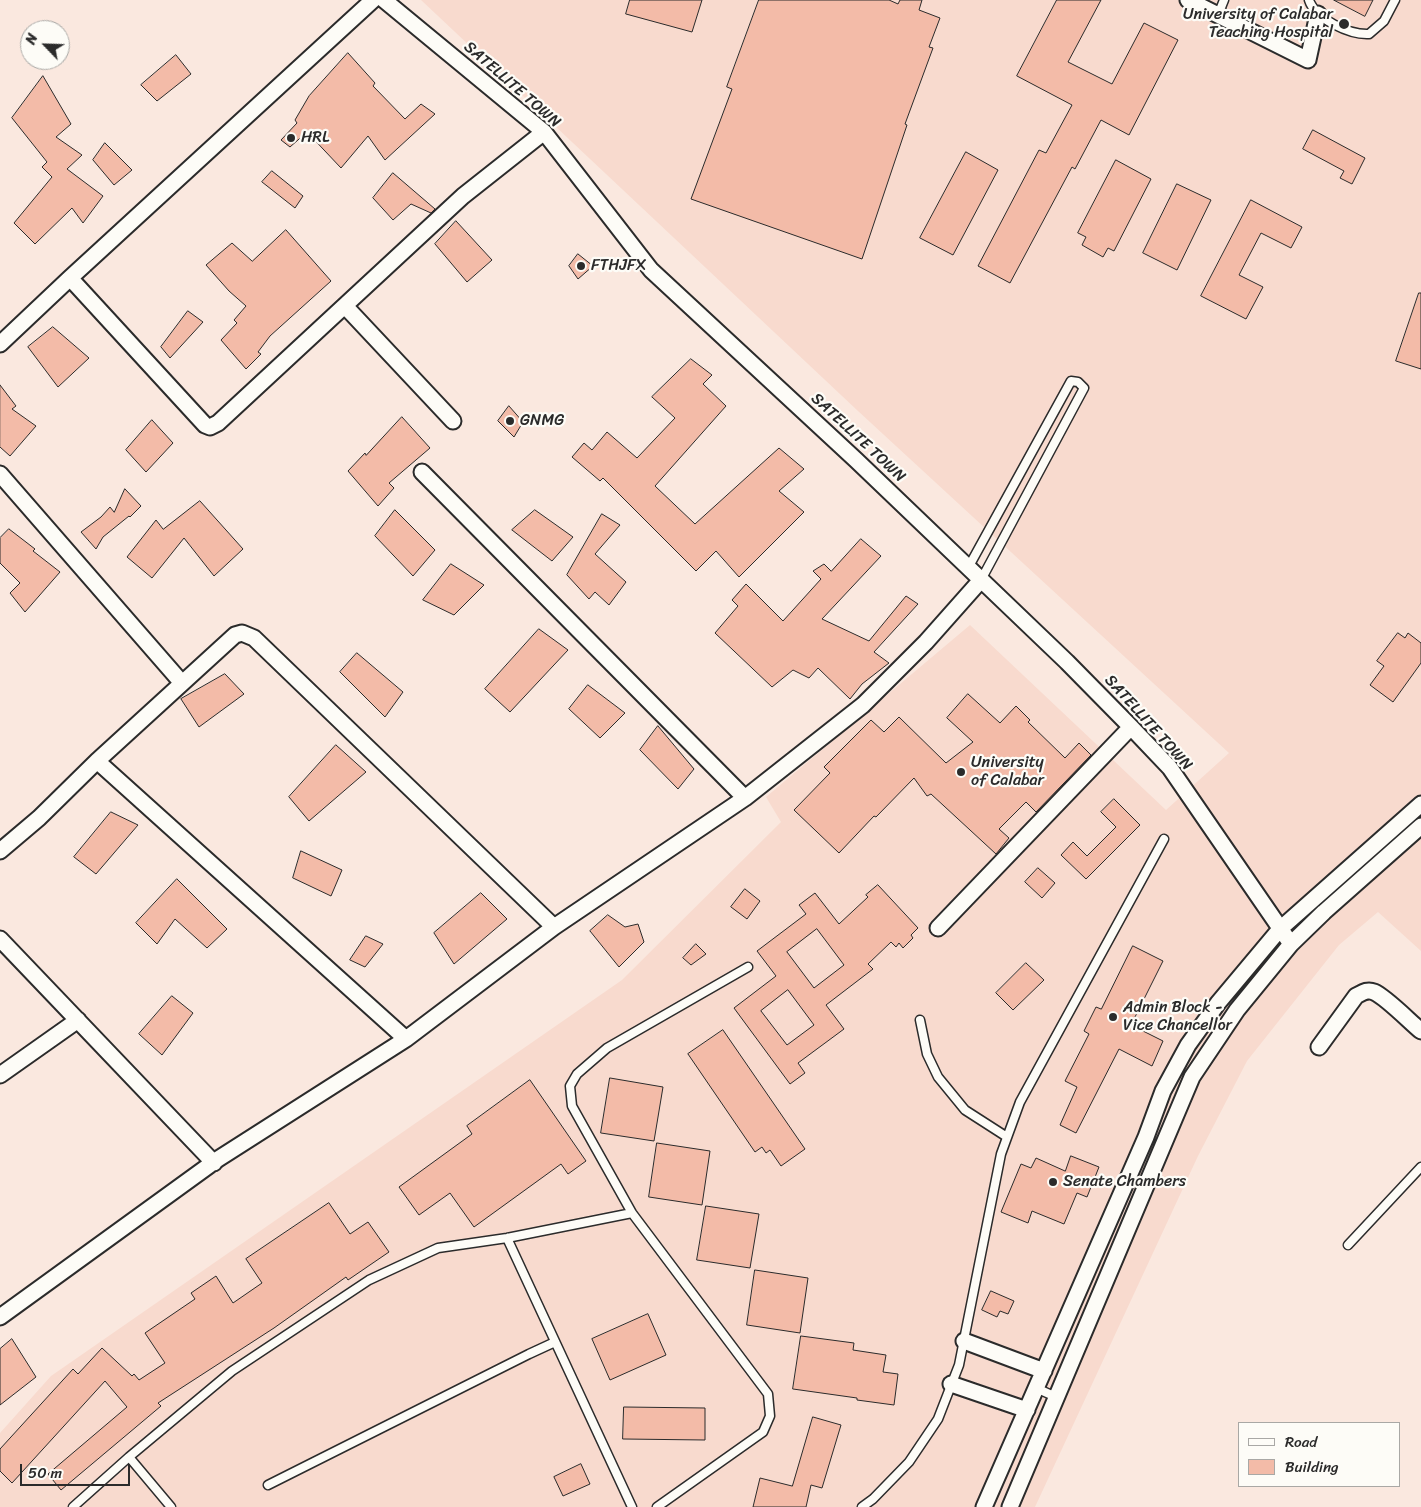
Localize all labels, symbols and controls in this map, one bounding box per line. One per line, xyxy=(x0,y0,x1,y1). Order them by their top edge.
place label: University of Calabar Teaching Hospital xyxy=(1183,5,1333,43)
marker: University of Calabar Teaching Hospital xyxy=(1337,17,1351,31)
north arrow xyxy=(20,20,70,70)
text: N xyxy=(18,30,45,49)
street label: SATELLITE TOWN xyxy=(460,38,564,132)
place label: HRL xyxy=(301,128,329,148)
marker: HRL xyxy=(285,132,297,144)
place label: FTHJFX xyxy=(591,256,646,276)
marker: FTHJFX xyxy=(575,260,587,272)
street label: SATELLITE TOWN xyxy=(807,389,909,487)
place label: GNMG xyxy=(520,411,564,431)
marker: GNMG xyxy=(504,415,516,427)
street label: SATELLITE TOWN xyxy=(1100,671,1196,775)
place label: University of Calabar xyxy=(971,753,1044,791)
marker: University of Calabar xyxy=(955,766,967,778)
place label: Admin Block - Vice Chancellor xyxy=(1123,998,1232,1036)
marker: Admin Block - Vice Chancellor xyxy=(1107,1011,1119,1023)
place label: Senate Chambers xyxy=(1063,1172,1186,1192)
marker: Senate Chambers xyxy=(1047,1176,1059,1188)
legend xyxy=(1238,1422,1401,1487)
text: Road xyxy=(1285,1429,1317,1455)
scale bar xyxy=(22,1454,132,1486)
text: Building xyxy=(1285,1454,1339,1480)
text: 50 m xyxy=(28,1460,62,1486)

